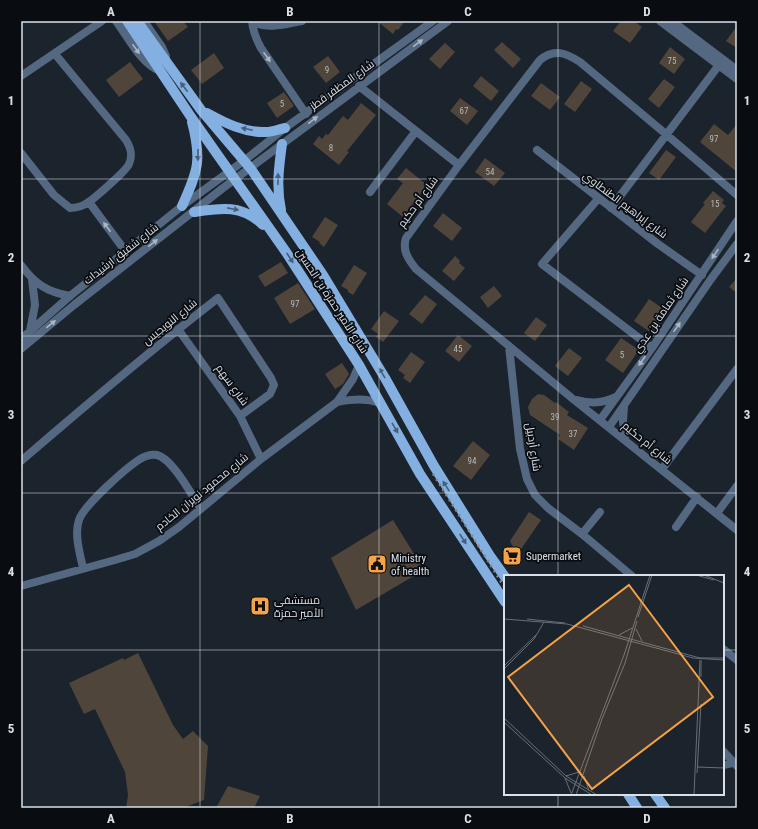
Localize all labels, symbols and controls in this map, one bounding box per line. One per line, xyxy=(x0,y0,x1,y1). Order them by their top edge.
text: A xyxy=(107,4,115,19)
text: B xyxy=(286,4,294,19)
text: C xyxy=(464,4,472,19)
text: D xyxy=(643,4,651,19)
one-way arrow xyxy=(412,39,423,47)
one-way arrow xyxy=(132,43,140,54)
one-way arrow xyxy=(263,51,271,62)
house number: 75 xyxy=(668,56,677,66)
street label: شارع المظفر قطز xyxy=(306,57,377,114)
house number: 9 xyxy=(325,65,329,75)
one-way arrow xyxy=(180,82,188,92)
text: 1 xyxy=(8,93,14,108)
text: 1 xyxy=(744,93,750,108)
house number: 5 xyxy=(280,99,285,109)
house number: 67 xyxy=(460,106,469,116)
one-way arrow xyxy=(308,116,318,124)
one-way arrow xyxy=(240,126,253,132)
house number: 97 xyxy=(710,134,719,144)
house number: 8 xyxy=(329,143,333,153)
one-way arrow xyxy=(195,149,201,162)
house number: 54 xyxy=(486,167,495,177)
street label: شارع إبراهيم الطنطاوي xyxy=(579,169,670,243)
one-way arrow xyxy=(275,172,281,185)
street label: شارع أم حكيم xyxy=(394,173,442,231)
house number: 15 xyxy=(711,199,720,209)
one-way arrow xyxy=(226,207,239,213)
street label: شارع شفيق ارشيدات xyxy=(81,221,162,288)
one-way arrow xyxy=(104,222,112,232)
one-way arrow xyxy=(148,239,159,247)
street label: شارع الأمير حمزة بن الحسين xyxy=(293,246,371,356)
one-way arrow xyxy=(712,248,719,260)
text: 2 xyxy=(8,250,15,265)
text: 2 xyxy=(744,250,751,265)
one-way arrow xyxy=(286,253,294,263)
street label: شارع ثمامة بن عدي xyxy=(631,275,693,357)
street label: شارع النويجيس xyxy=(140,296,200,349)
house number: 97 xyxy=(291,299,300,309)
one-way arrow xyxy=(45,319,56,328)
one-way arrow xyxy=(673,322,681,332)
house number: 45 xyxy=(454,344,463,354)
house number: 5 xyxy=(620,350,625,360)
one-way arrow xyxy=(638,356,646,367)
street label: شارع سهم xyxy=(212,362,251,409)
one-way arrow xyxy=(378,367,385,379)
text: 3 xyxy=(8,407,14,422)
text: 3 xyxy=(744,407,750,422)
house number: 39 xyxy=(551,412,559,422)
street label: شارع أم حكيم xyxy=(619,418,675,468)
one-way arrow xyxy=(391,422,398,434)
street label: شارع أردبيل xyxy=(522,422,544,472)
house number: 37 xyxy=(569,429,578,439)
street label: شارع محمود نويران الخادم xyxy=(153,451,252,534)
house number: 94 xyxy=(468,456,477,466)
one-way arrow xyxy=(442,481,450,491)
one-way arrow xyxy=(459,533,466,544)
supermarket icon: Supermarket xyxy=(501,545,523,567)
place label: Supermarket xyxy=(526,550,581,563)
place label: Ministry of health xyxy=(391,552,429,578)
public building icon: Ministry of health xyxy=(366,553,388,575)
text: 4 xyxy=(8,564,15,579)
text: 4 xyxy=(744,564,751,579)
inset map xyxy=(504,575,724,795)
place label: مستشفى الأمير حمزة xyxy=(274,594,323,620)
hospital icon: مستشفى الأمير حمزة xyxy=(249,595,271,617)
text: 5 xyxy=(8,721,15,736)
text: 5 xyxy=(744,721,751,736)
text: A xyxy=(107,811,115,826)
text: B xyxy=(286,811,294,826)
text: C xyxy=(464,811,472,826)
text: D xyxy=(643,811,651,826)

